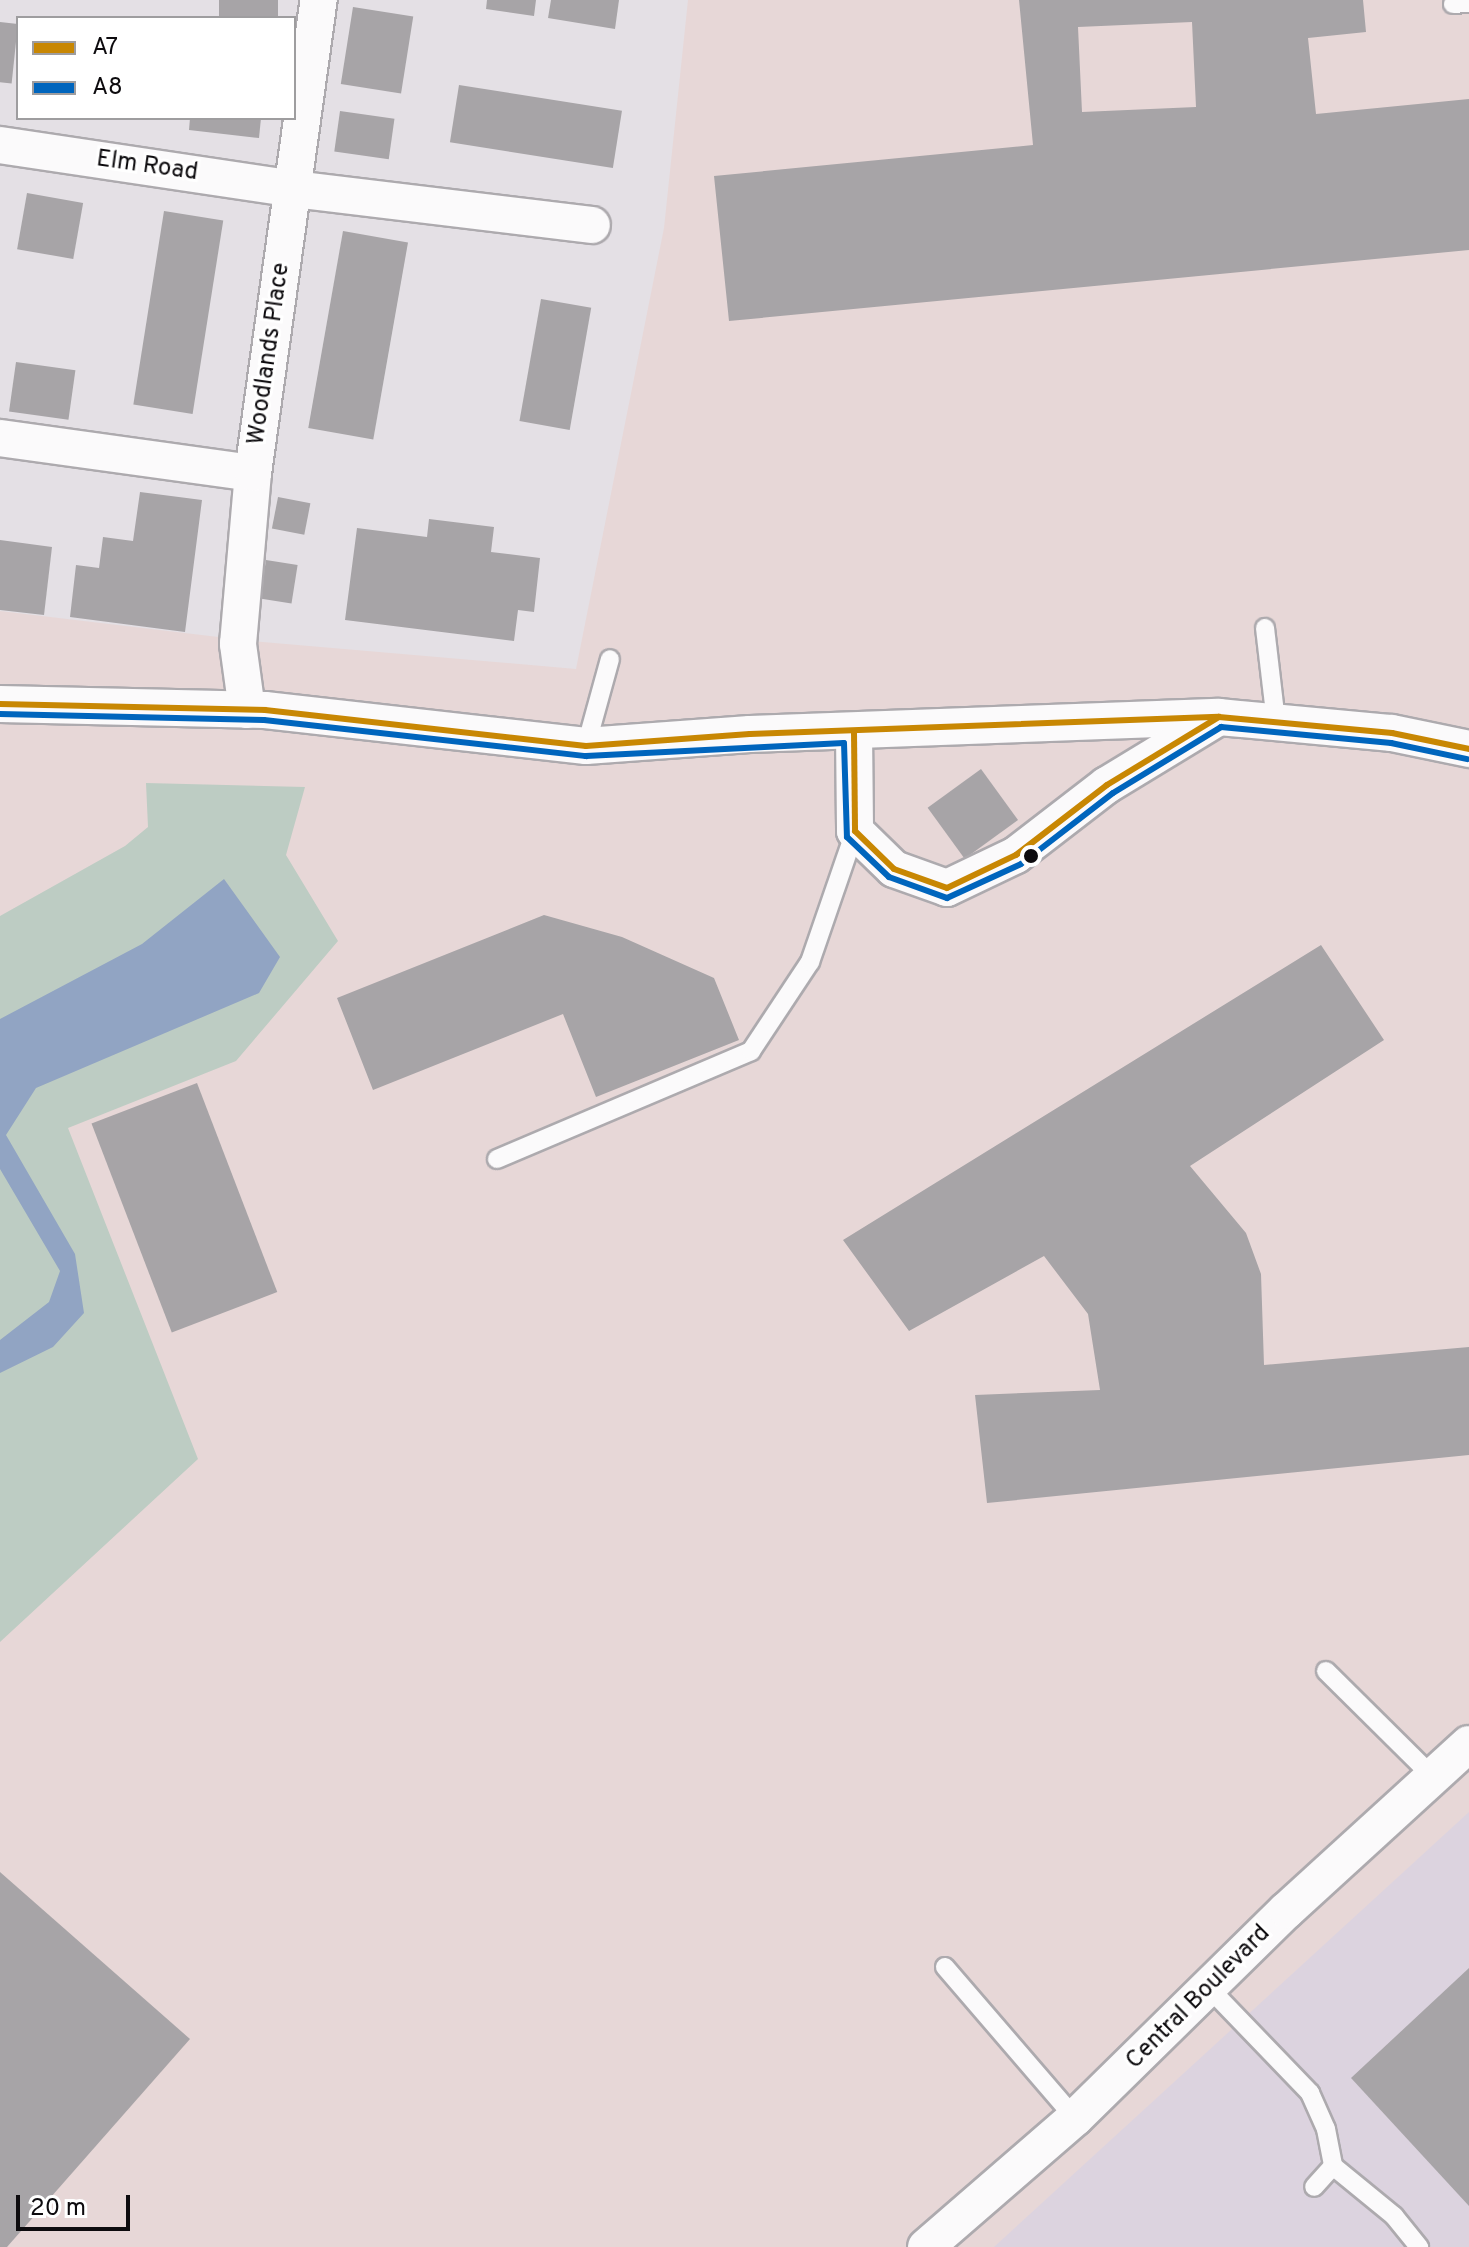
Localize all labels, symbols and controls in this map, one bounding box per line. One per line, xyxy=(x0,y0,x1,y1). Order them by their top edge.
legend xyxy=(16,16,296,120)
text: A7 xyxy=(92,33,118,63)
text: A8 xyxy=(92,73,123,103)
street label: Elm Road xyxy=(94,146,200,188)
street label: Woodlands Place xyxy=(243,261,297,447)
unlabelled marker xyxy=(1023,848,1039,864)
street label: Central Boulevard xyxy=(1121,1920,1277,2076)
scale bar xyxy=(20,2179,134,2229)
text: 20 m xyxy=(30,2194,86,2224)

